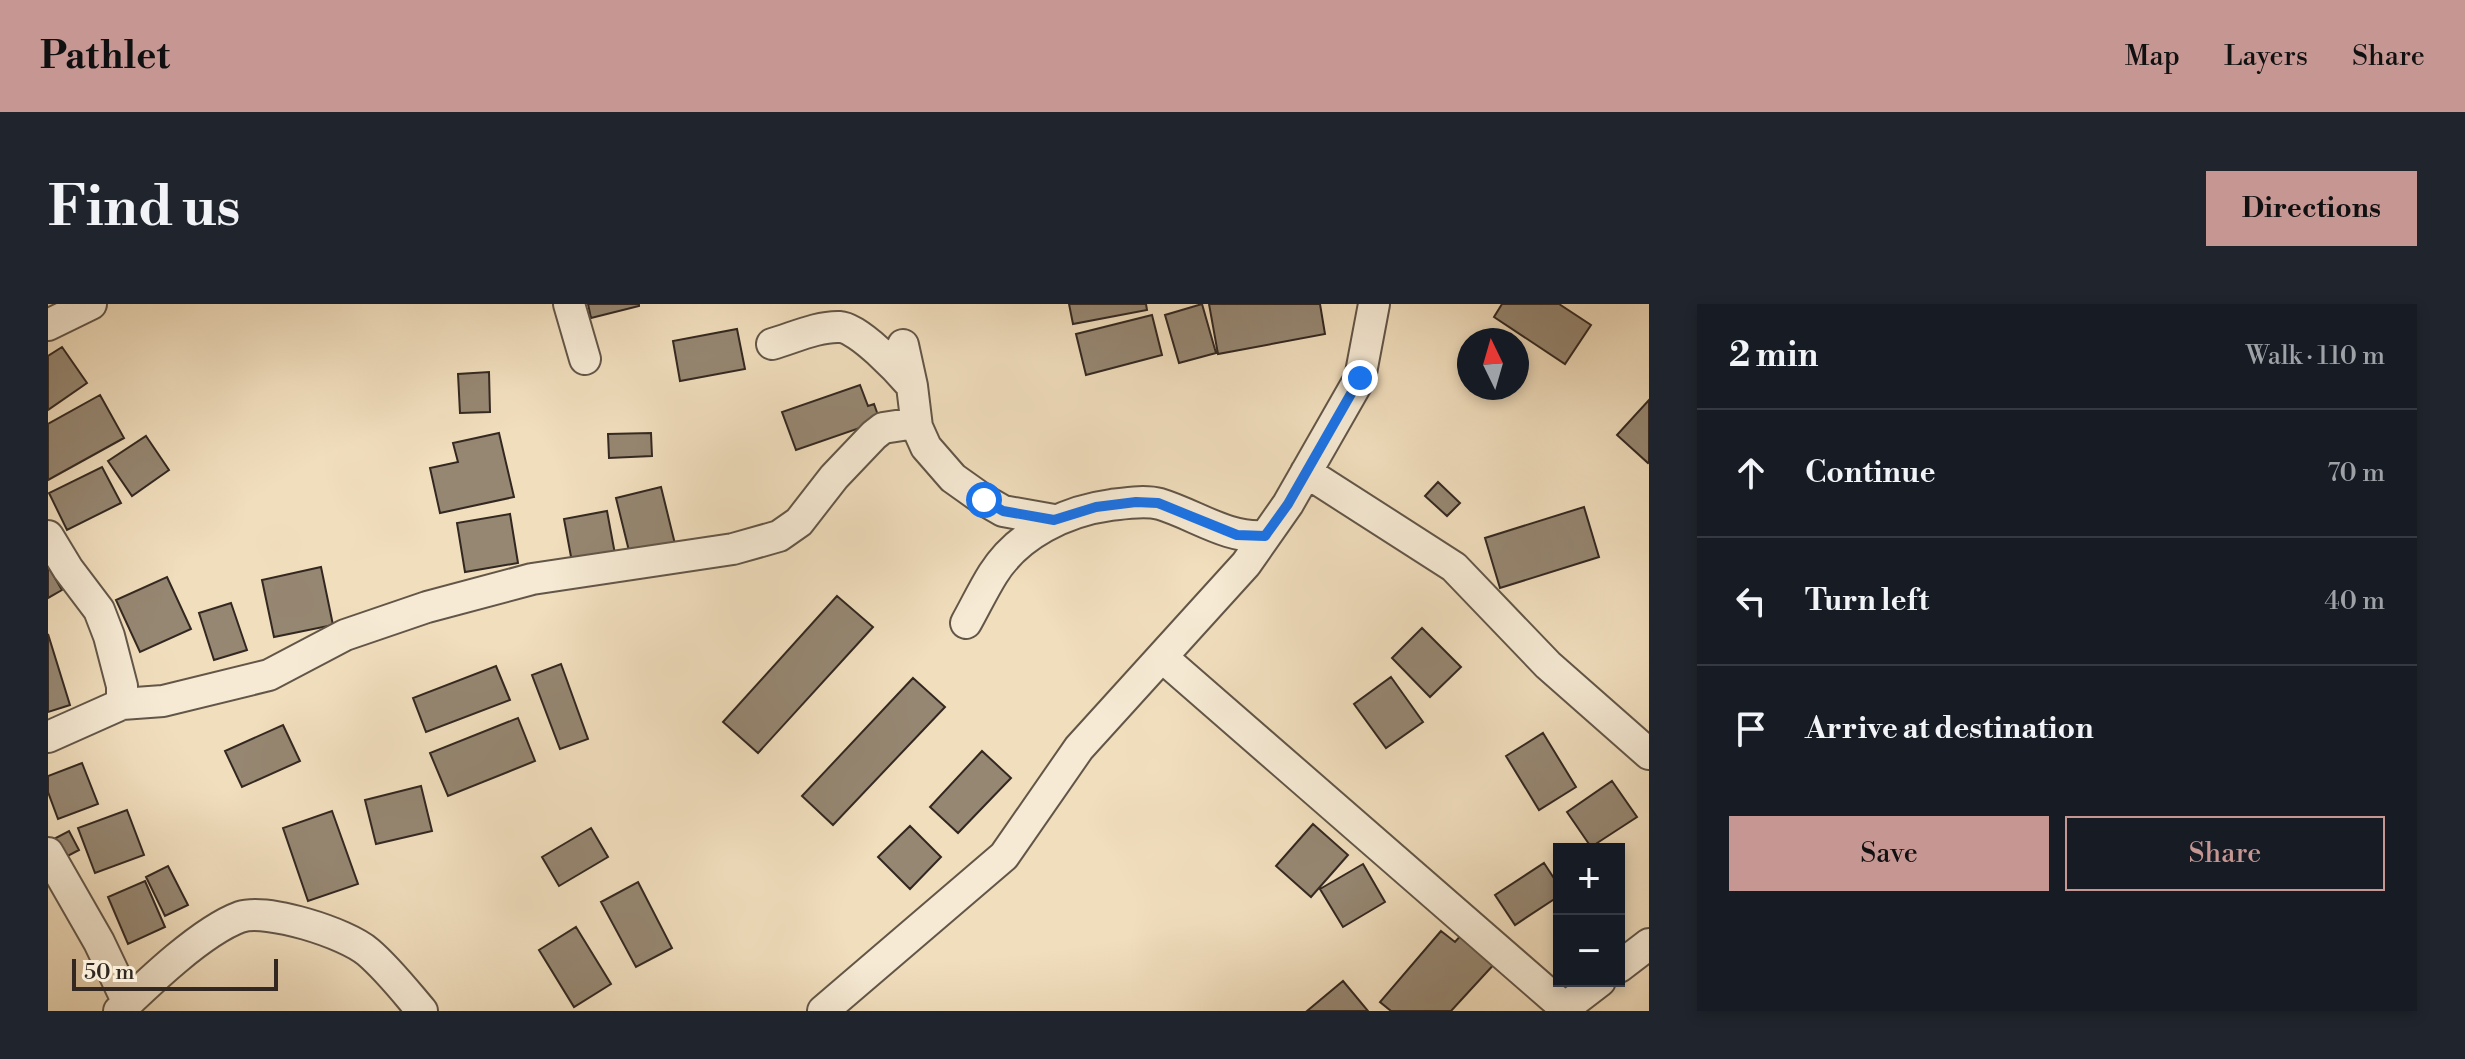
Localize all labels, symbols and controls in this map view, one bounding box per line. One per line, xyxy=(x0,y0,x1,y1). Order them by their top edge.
text: Pathlet xyxy=(40,33,170,80)
text: Map xyxy=(2125,39,2180,74)
text: Layers xyxy=(2224,39,2308,74)
text: Share xyxy=(2352,39,2425,74)
button: Directions xyxy=(2206,171,2417,246)
text: Find us xyxy=(48,173,241,243)
north arrow xyxy=(1457,328,1529,400)
text: 2 min xyxy=(1729,335,1818,377)
text: Walk · 110 m xyxy=(2246,340,2385,372)
route end xyxy=(1342,360,1378,396)
icon: ahead xyxy=(1729,451,1773,495)
text: Continue xyxy=(1805,454,1936,492)
text: 70 m xyxy=(2327,457,2385,489)
route start xyxy=(966,482,1002,518)
icon: left xyxy=(1729,579,1773,623)
text: Turn left xyxy=(1805,582,1929,620)
text: 40 m xyxy=(2324,585,2385,617)
icon: arrive xyxy=(1729,707,1773,751)
text: Arrive at destination xyxy=(1805,710,2094,748)
button: Save xyxy=(1729,816,2049,891)
button: Share xyxy=(2065,816,2385,891)
map controls xyxy=(1553,843,1625,987)
button: + xyxy=(1553,843,1625,915)
button: − xyxy=(1553,915,1625,987)
scale bar xyxy=(72,955,278,991)
text: 50 m xyxy=(84,959,135,986)

